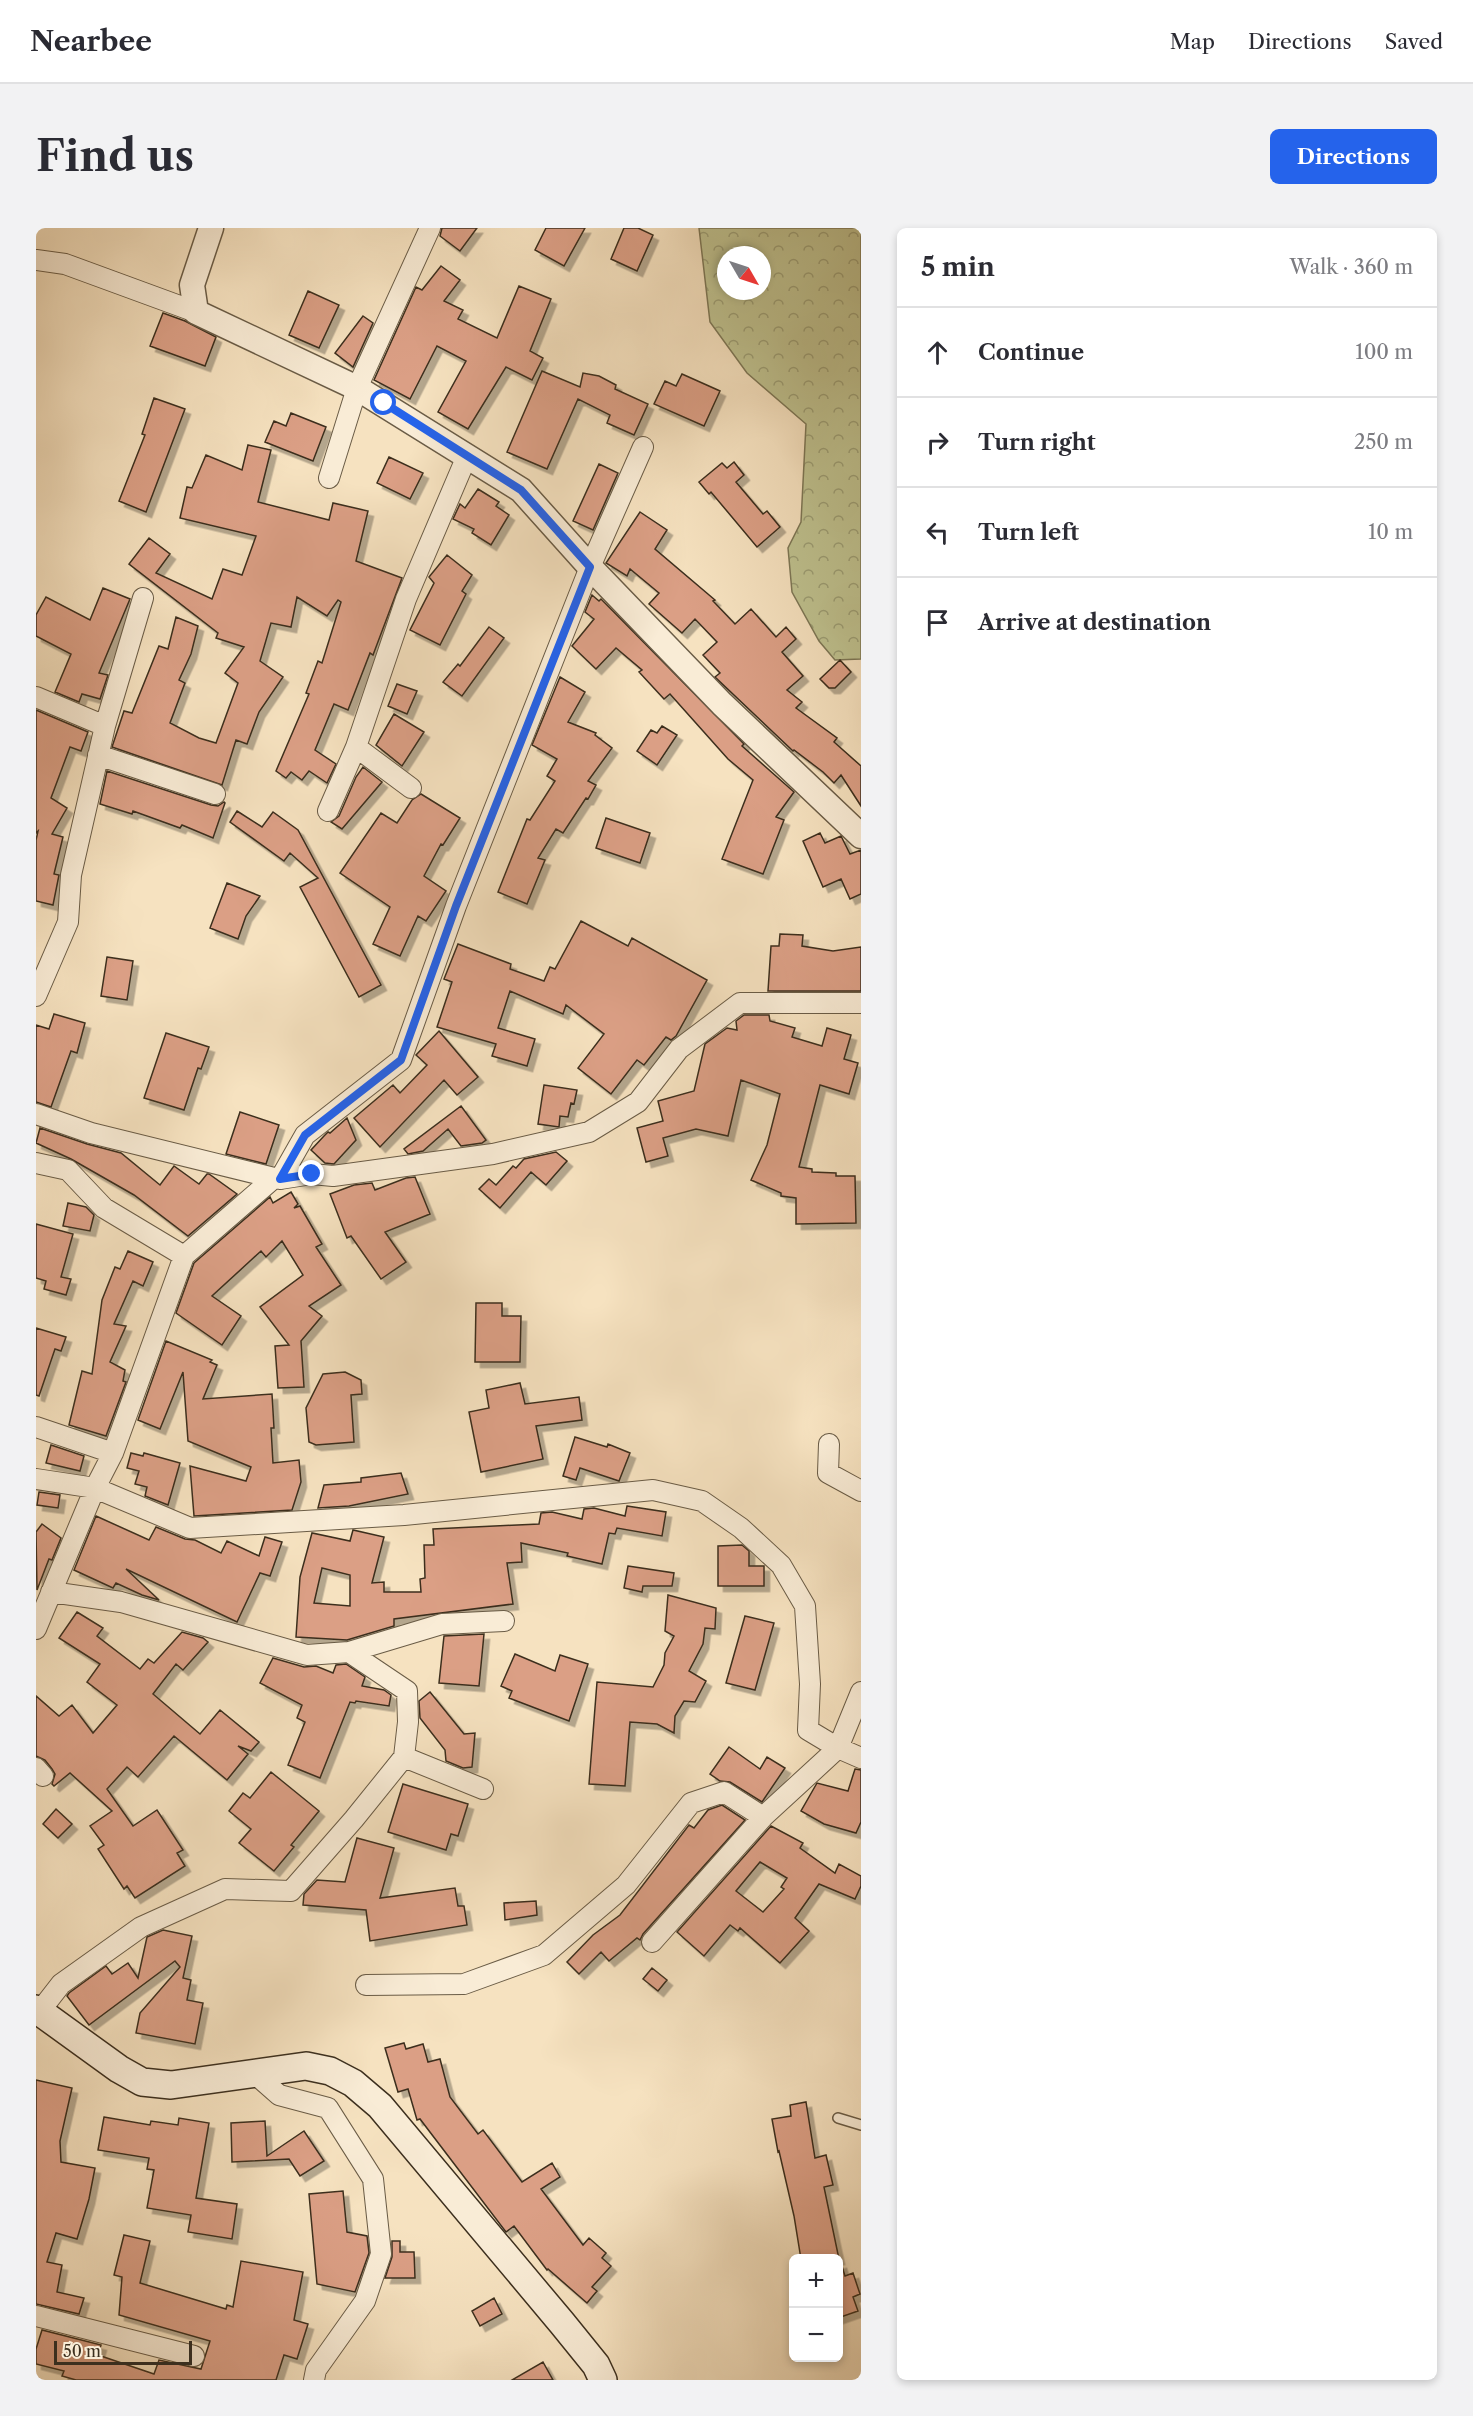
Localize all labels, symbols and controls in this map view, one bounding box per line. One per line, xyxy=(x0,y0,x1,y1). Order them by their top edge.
text: Nearbee xyxy=(30,24,152,58)
text: Map xyxy=(1170,29,1215,54)
text: Directions xyxy=(1248,29,1352,54)
text: Saved xyxy=(1385,29,1443,54)
button: Directions xyxy=(1270,129,1437,184)
text: Find us xyxy=(36,130,194,182)
north arrow xyxy=(717,246,771,300)
text: 5 min xyxy=(921,251,995,283)
text: Walk · 360 m xyxy=(1290,255,1413,279)
icon: ahead xyxy=(921,336,954,369)
text: Continue xyxy=(978,339,1084,366)
text: 100 m xyxy=(1355,340,1413,364)
route start xyxy=(370,389,396,415)
icon: right xyxy=(921,426,954,459)
text: Turn right xyxy=(978,429,1096,456)
text: 250 m xyxy=(1354,430,1413,454)
icon: left xyxy=(921,516,954,549)
text: Turn left xyxy=(978,519,1079,546)
text: 10 m xyxy=(1368,520,1413,544)
icon: arrive xyxy=(921,606,954,639)
text: Arrive at destination xyxy=(978,609,1211,636)
route end xyxy=(298,1160,324,1186)
map controls xyxy=(789,2254,843,2362)
button: + xyxy=(789,2254,843,2308)
button: − xyxy=(789,2308,843,2362)
scale bar xyxy=(54,2338,192,2366)
text: 50 m xyxy=(63,2341,101,2361)

